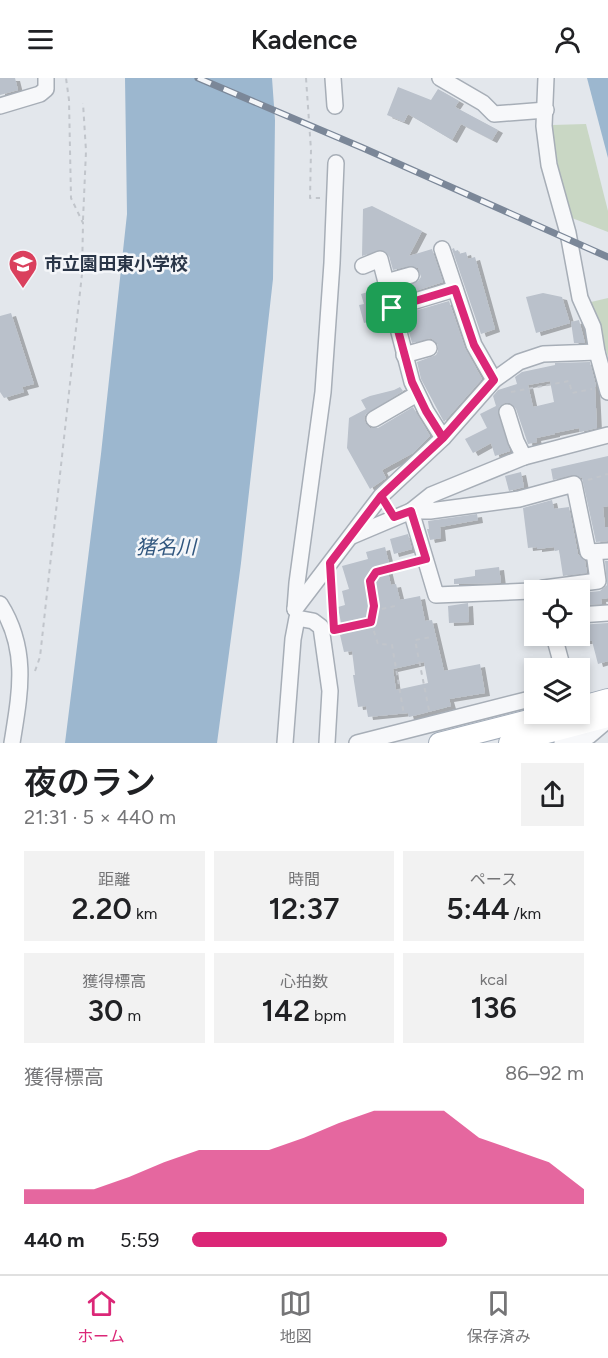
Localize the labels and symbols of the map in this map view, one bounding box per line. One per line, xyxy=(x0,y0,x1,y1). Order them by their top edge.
school or university icon: 市立園田東小学校 xyxy=(7,248,39,290)
place label: 市立園田東小学校 xyxy=(44,253,188,275)
pin xyxy=(366,282,417,333)
water label: 猪名川 xyxy=(136,535,198,559)

